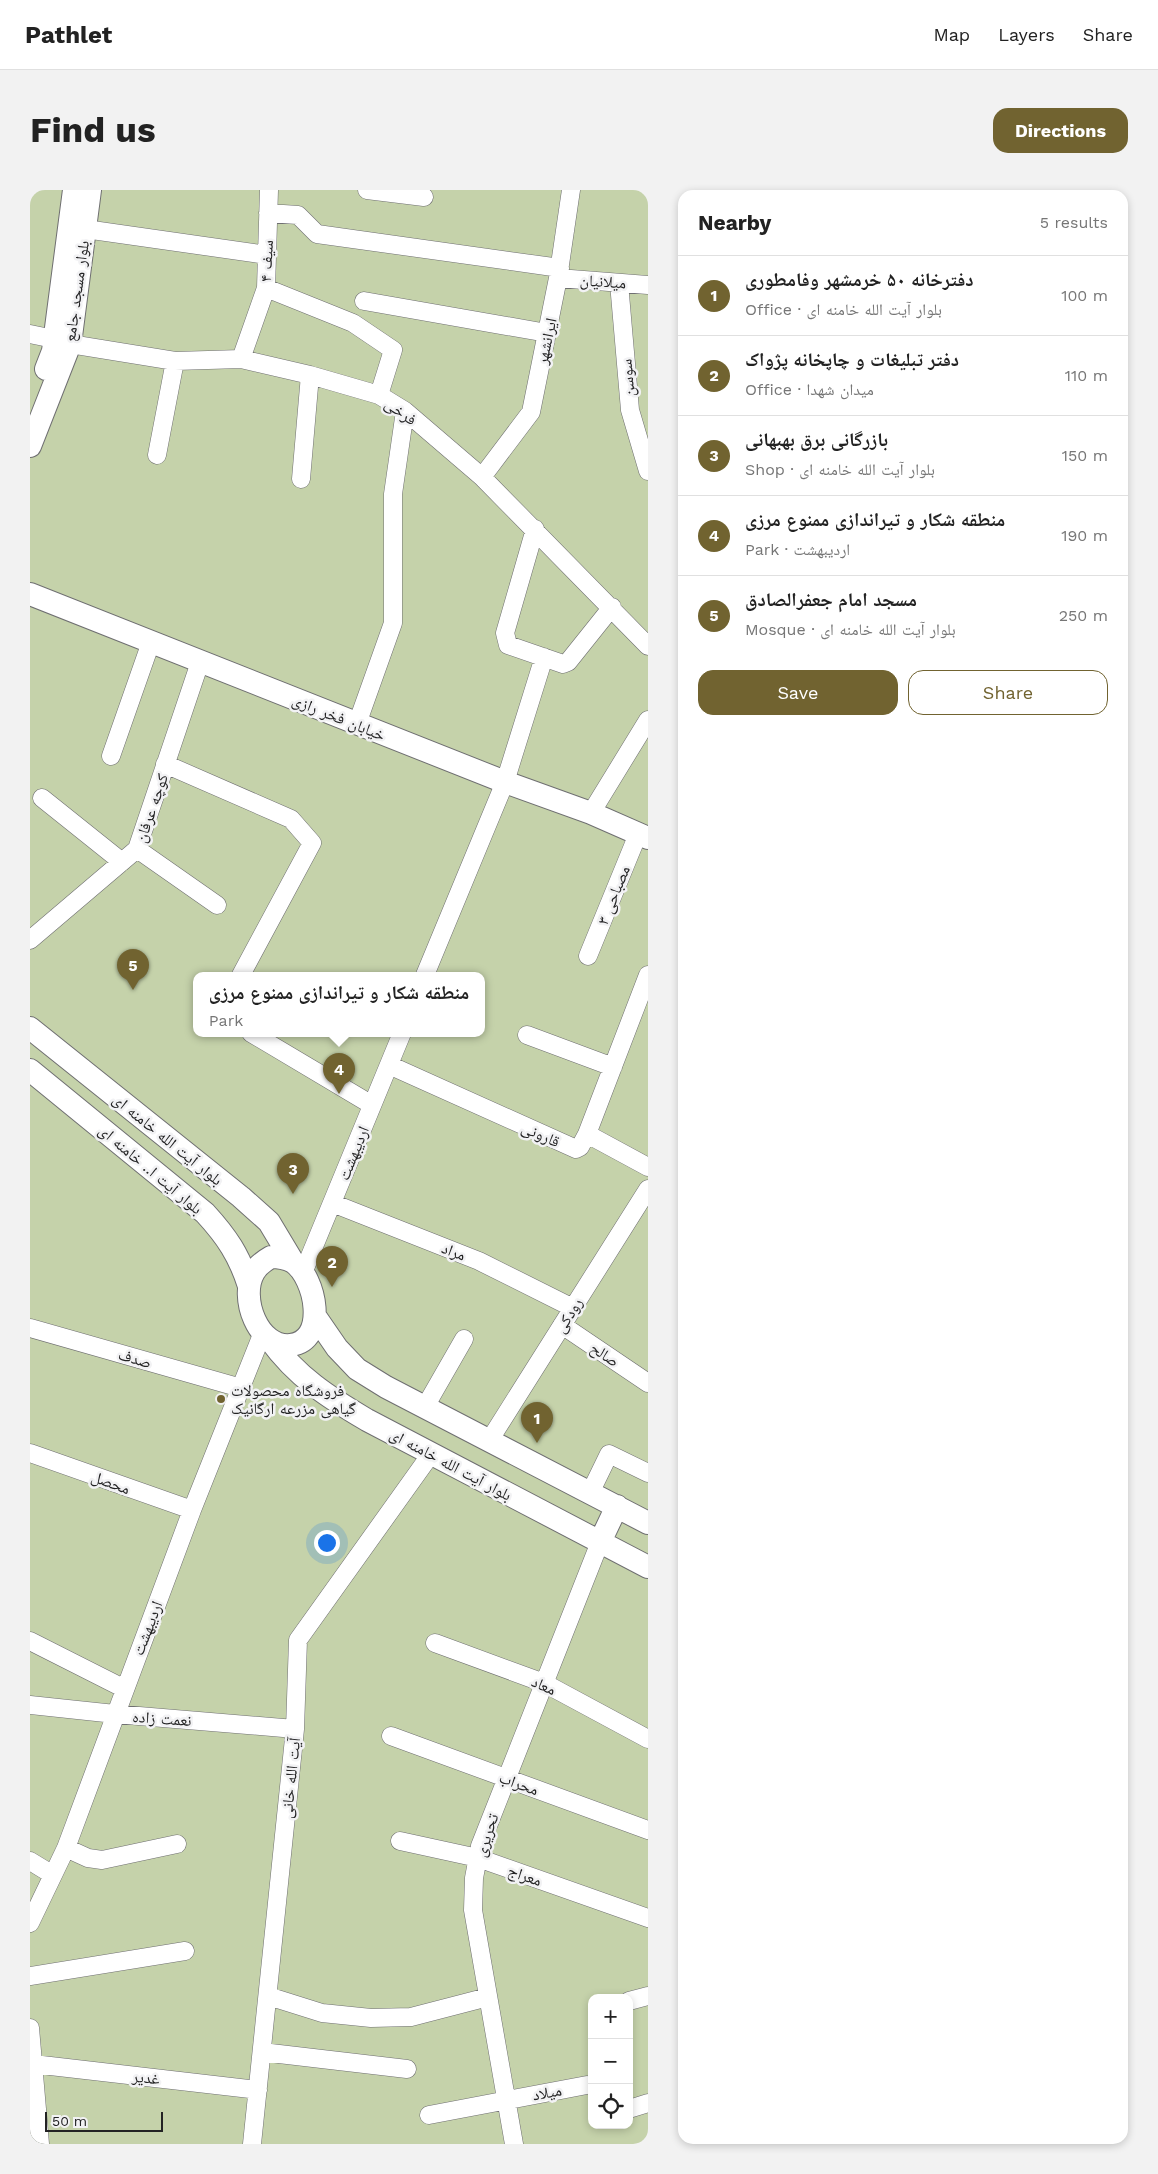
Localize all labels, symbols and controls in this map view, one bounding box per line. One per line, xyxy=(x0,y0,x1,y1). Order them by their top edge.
text: Pathlet xyxy=(25,21,112,49)
text: Map xyxy=(933,24,970,45)
text: Layers xyxy=(998,24,1055,45)
text: Share xyxy=(1083,24,1133,45)
button: Directions xyxy=(993,108,1128,153)
text: Find us xyxy=(30,109,156,151)
text: Nearby xyxy=(698,210,771,235)
text: 5 results xyxy=(1040,213,1108,232)
street label: بلوار مسجد جامع xyxy=(60,239,94,343)
street label: سیف ۴ xyxy=(256,240,277,283)
text: دفترخانه ۵۰ خرمشهر وفامطوری xyxy=(745,268,974,291)
street label: میلانیان xyxy=(579,270,627,294)
text: 1 xyxy=(711,286,717,305)
text: 100 m xyxy=(1061,286,1108,305)
text: Office · بلوار آیت الله خامنه ای xyxy=(745,300,942,319)
street label: ایرانشهر xyxy=(532,316,561,367)
text: دفتر تبلیغات و چاپخانه پژواک xyxy=(745,348,959,371)
street label: سوسن xyxy=(616,358,640,398)
text: 2 xyxy=(709,366,719,385)
text: 110 m xyxy=(1065,366,1108,385)
text: Office · میدان شهدا xyxy=(745,380,874,399)
street label: فرخی xyxy=(381,394,420,430)
text: بازرگانی برق بهبهانی xyxy=(745,428,888,451)
text: 3 xyxy=(709,446,719,465)
text: 150 m xyxy=(1062,446,1108,465)
text: Shop · بلوار آیت الله خامنه ای xyxy=(745,460,935,479)
text: منطقه شکار و تیراندازی ممنوع مرزی xyxy=(745,508,1005,531)
text: 4 xyxy=(709,526,719,545)
text: 190 m xyxy=(1061,526,1108,545)
text: Park · اردیبهشت xyxy=(745,540,850,559)
text: مسجد امام جعفرالصادق xyxy=(745,588,917,611)
text: 5 xyxy=(709,606,719,625)
text: 250 m xyxy=(1059,606,1108,625)
text: Mosque · بلوار آیت الله خامنه ای xyxy=(745,620,956,639)
button: Save xyxy=(698,670,898,715)
button: Share xyxy=(908,670,1108,715)
street label: خیابان فخر رازی xyxy=(289,690,388,746)
street label: کوچه عرفان xyxy=(131,771,173,845)
street label: مصباحی ۳ xyxy=(593,863,635,928)
pin: 5 xyxy=(117,949,149,990)
popup xyxy=(193,972,485,1037)
text: منطقه شکار و تیراندازی ممنوع مرزی xyxy=(209,981,469,1004)
text: Park xyxy=(209,1011,243,1030)
pin: 4 xyxy=(323,1053,355,1094)
street label: بلوار آیت الله خامنه ای xyxy=(108,1089,226,1190)
street label: قارونی xyxy=(518,1118,563,1152)
street label: بلوار آیت ا.. خامنه ای xyxy=(94,1121,206,1219)
street label: اردیبهشت xyxy=(334,1123,373,1183)
pin: 3 xyxy=(277,1153,309,1194)
street label: مراد xyxy=(439,1238,469,1265)
pin: 2 xyxy=(316,1246,348,1287)
street label: رودکی xyxy=(550,1294,587,1337)
street label: صالح xyxy=(586,1338,623,1372)
street label: صدف xyxy=(116,1345,154,1372)
place label: فروشگاه محصولات گیاهی مزرعه ارگانیک xyxy=(231,1381,356,1419)
marker: فروشگاه محصولات گیاهی مزرعه ارگانیک xyxy=(215,1393,227,1405)
pin: 1 xyxy=(521,1402,553,1443)
street label: بلوار آیت الله خامنه ای xyxy=(386,1424,515,1506)
street label: محصل xyxy=(89,1467,133,1499)
your location xyxy=(314,1530,340,1556)
street label: اردیبهشت xyxy=(128,1598,166,1658)
street label: معاد xyxy=(529,1672,559,1699)
street label: نعمت زاده xyxy=(132,1707,192,1730)
street label: آیت الله خانی xyxy=(277,1736,305,1820)
street label: محراب xyxy=(497,1768,541,1799)
street label: تحریری xyxy=(471,1811,503,1860)
street label: معراج xyxy=(505,1861,544,1891)
map controls xyxy=(588,1994,633,2129)
button: + xyxy=(588,1994,633,2039)
button: − xyxy=(588,2039,633,2084)
street label: غدیر xyxy=(130,2067,161,2088)
street label: میلاد xyxy=(531,2081,563,2104)
button: locate xyxy=(588,2084,633,2129)
scale bar xyxy=(45,2109,162,2132)
text: 50 m xyxy=(52,2113,87,2129)

